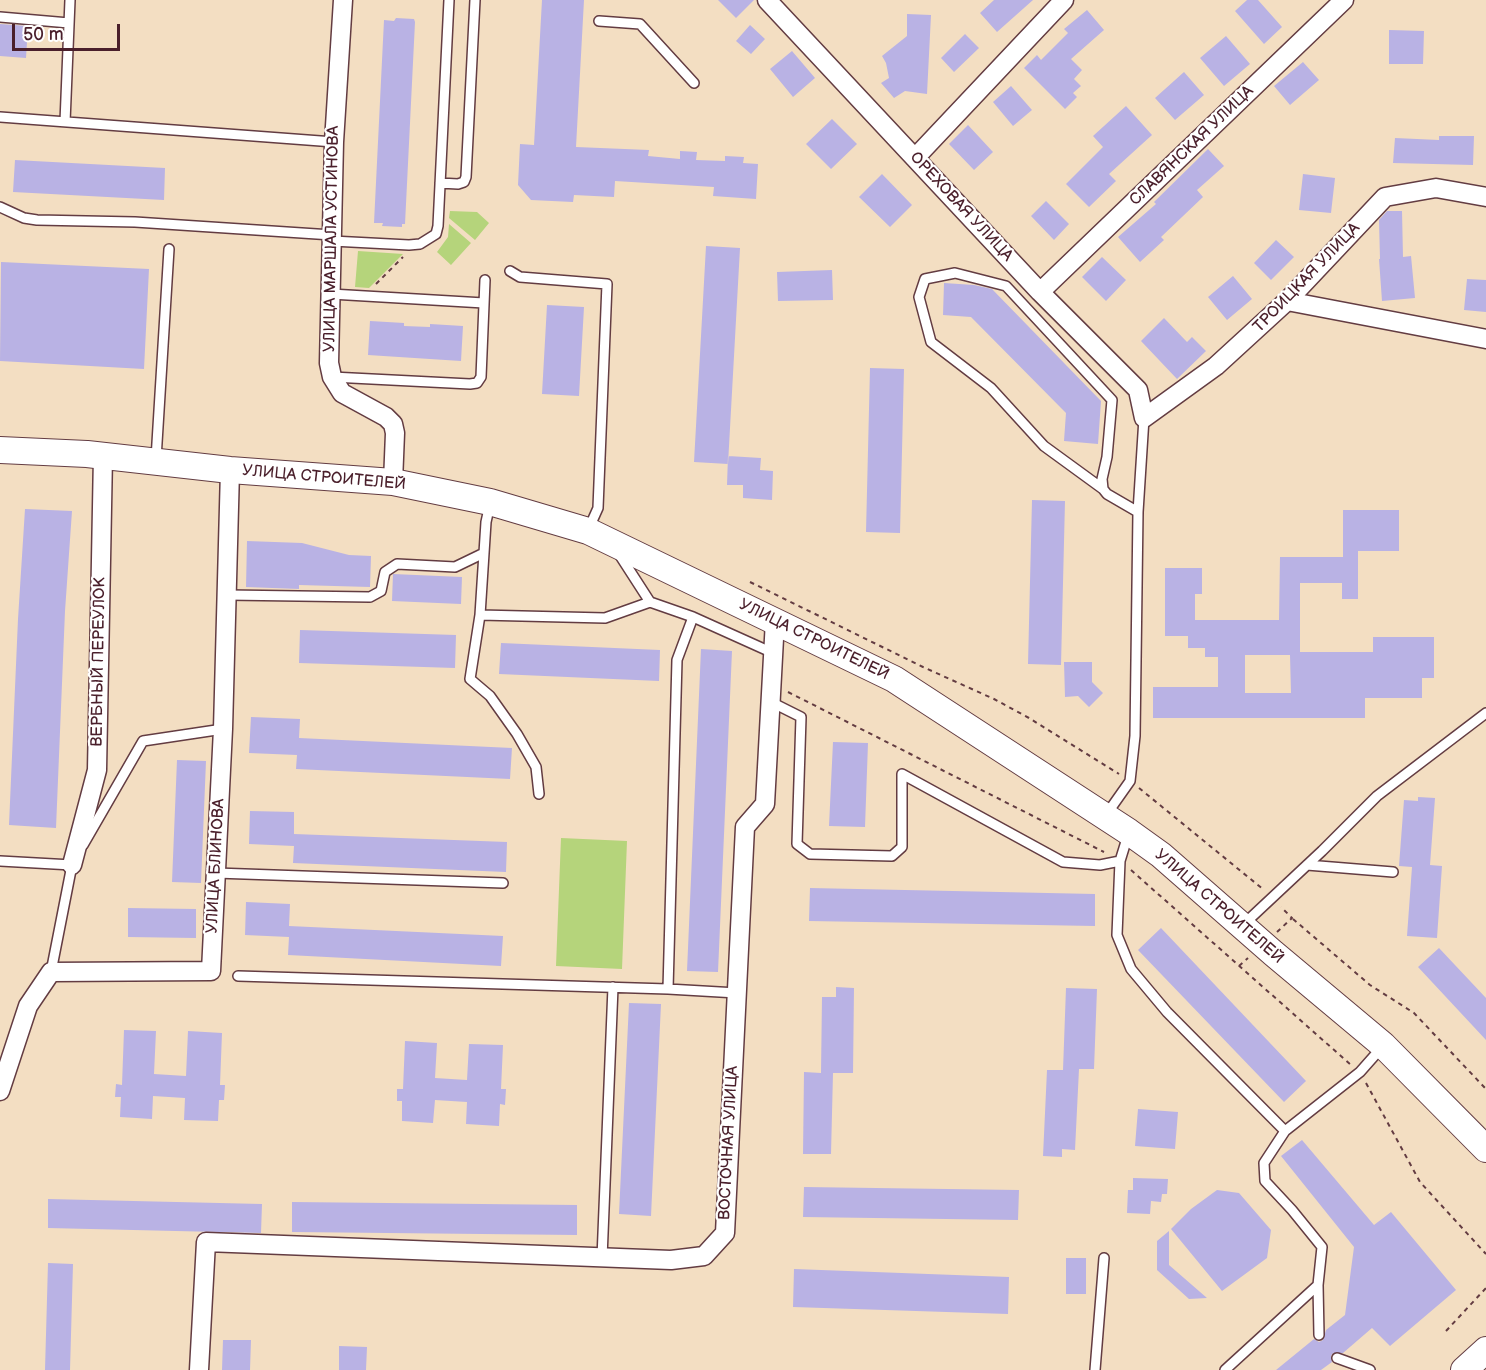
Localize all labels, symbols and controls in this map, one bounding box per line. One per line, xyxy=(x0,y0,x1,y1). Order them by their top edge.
scale bar xyxy=(15,12,123,50)
text: 50 m xyxy=(23,24,64,45)
street label: СЛАВЯНСКАЯ УЛИЦА xyxy=(1126,82,1258,210)
street label: УЛИЦА МАРШАЛА УСТИНОВА xyxy=(320,126,344,352)
street label: ОРЕХОВАЯ УЛИЦА xyxy=(905,148,1017,266)
street label: ТРОИЦКАЯ УЛИЦА xyxy=(1250,219,1364,337)
street label: УЛИЦА СТРОИТЕЛЕЙ xyxy=(241,461,407,495)
street label: ВЕРБНЫЙ ПЕРЕУЛОК xyxy=(88,577,110,747)
street label: УЛИЦА СТРОИТЕЛЕЙ xyxy=(736,595,892,685)
street label: УЛИЦА БЛИНОВА xyxy=(203,798,229,934)
street label: УЛИЦА СТРОИТЕЛЕЙ xyxy=(1151,846,1287,968)
street label: ВОСТОЧНАЯ УЛИЦА xyxy=(715,1065,743,1221)

